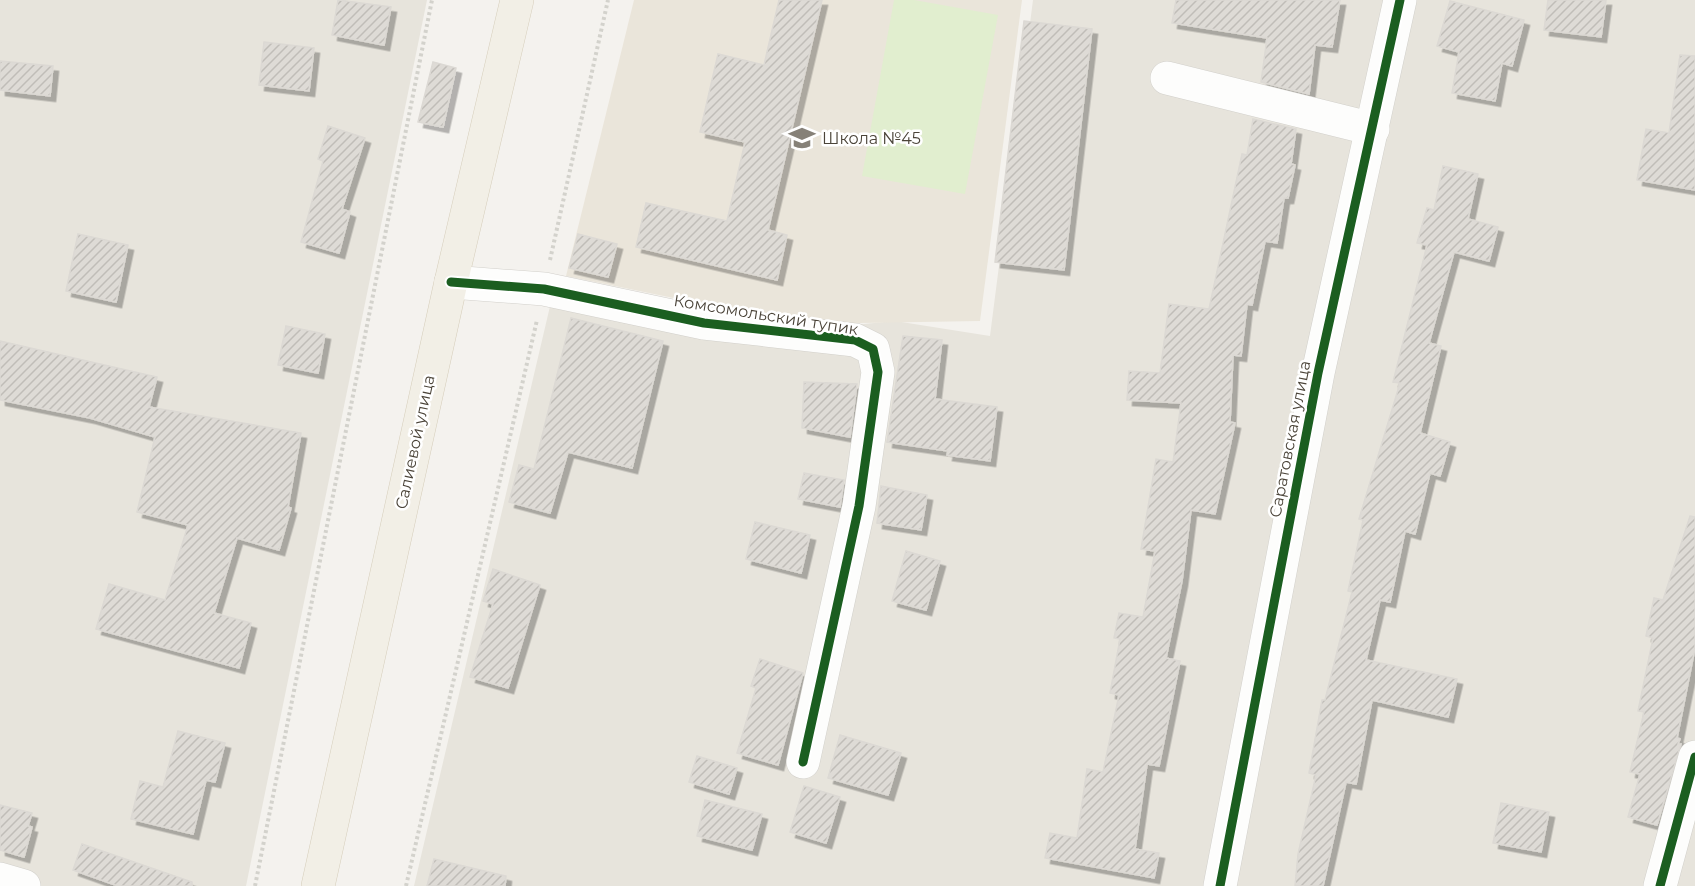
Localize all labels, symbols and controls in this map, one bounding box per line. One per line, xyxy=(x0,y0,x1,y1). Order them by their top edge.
school or university icon: Школа №45 xyxy=(787,123,817,153)
place label: Школа №45 xyxy=(822,129,921,148)
street label: Комсомольский тупик xyxy=(672,291,860,339)
street label: Саратовская улица xyxy=(1265,359,1315,519)
street label: Салиевой улица xyxy=(391,373,439,511)

